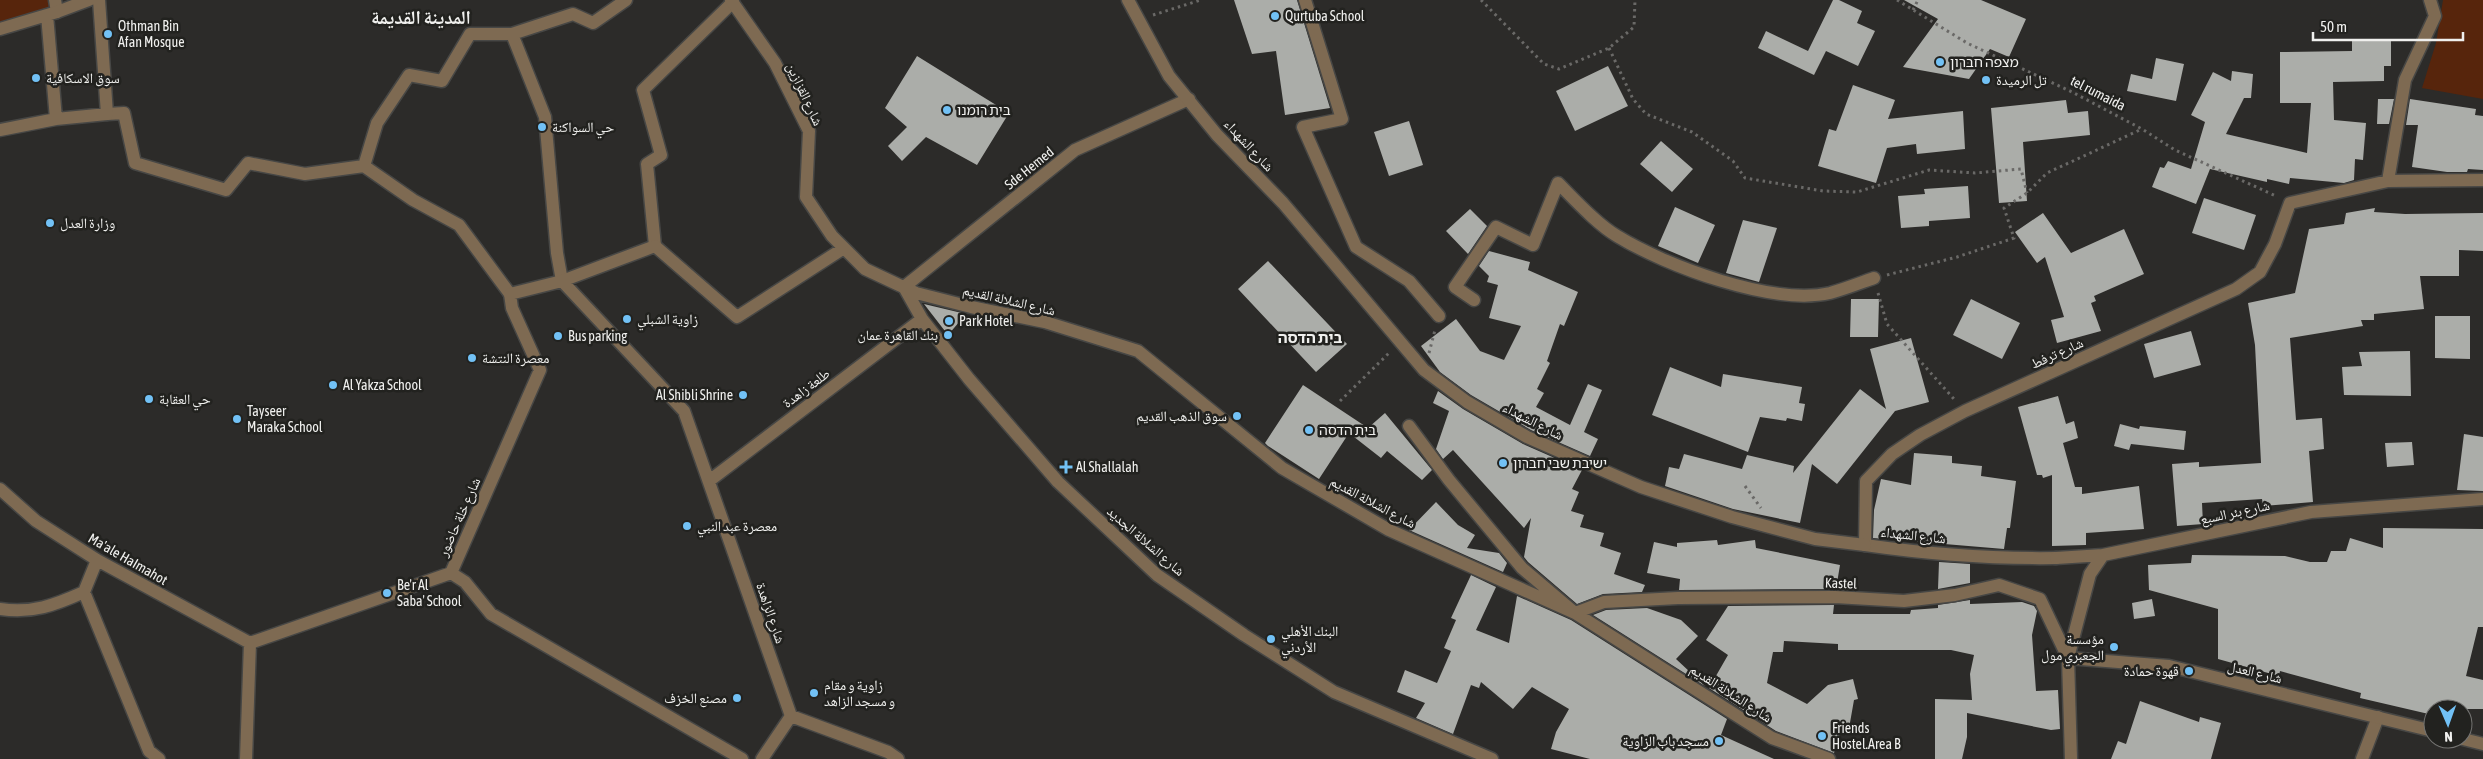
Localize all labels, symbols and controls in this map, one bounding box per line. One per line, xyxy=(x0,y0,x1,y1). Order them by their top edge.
district label: المدينة القديمة xyxy=(371,6,471,29)
place label: Qurtuba School xyxy=(1285,8,1365,24)
marker: Qurtuba School xyxy=(1269,10,1281,22)
scale bar xyxy=(2313,10,2463,42)
place label: Othman Bin Afan Mosque xyxy=(118,18,185,50)
text: 50 m xyxy=(2320,18,2347,35)
marker: Othman Bin Afan Mosque xyxy=(102,28,114,40)
place label: מצפה חברון xyxy=(1950,54,2019,70)
marker: מצפה חברון xyxy=(1934,56,1946,68)
street label: شارع القزازين xyxy=(782,60,827,129)
place label: سوق الاسكافية xyxy=(46,70,120,87)
marker: سوق الاسكافية xyxy=(30,72,42,84)
place label: تل الرميدة xyxy=(1996,72,2047,89)
street label: tel rumaida xyxy=(2068,72,2128,114)
marker: تل الرميدة xyxy=(1980,74,1992,86)
place label: בית רומנו xyxy=(957,102,1011,118)
marker: בית רומנו xyxy=(941,104,953,116)
street label: شارع الشهداء xyxy=(1219,116,1277,176)
place label: حي السواكنة xyxy=(552,119,614,139)
marker: حي السواكنة xyxy=(536,121,548,133)
street label: Sde Hemed xyxy=(1001,143,1057,193)
place label: وزارة العدل xyxy=(60,215,115,232)
marker: وزارة العدل xyxy=(44,217,56,229)
street label: شارع الشلالة القديم xyxy=(961,282,1057,320)
place label: زاوية الشبلي xyxy=(637,311,698,331)
marker: زاوية الشبلي xyxy=(621,313,633,325)
place label: Park Hotel xyxy=(959,313,1013,329)
marker: Park Hotel xyxy=(943,315,955,327)
place label: بنك القاهرة عمان xyxy=(858,327,938,344)
place label: Bus parking xyxy=(568,328,627,344)
marker: بنك القاهرة عمان xyxy=(942,329,954,341)
district label: בית הדסה xyxy=(1278,329,1342,346)
marker: Bus parking xyxy=(552,330,564,342)
street label: شارع ترفط xyxy=(2028,334,2087,373)
place label: معصرة النتشة xyxy=(482,350,549,367)
marker: معصرة النتشة xyxy=(466,352,478,364)
street label: طلعة زاهدة xyxy=(779,365,833,412)
place label: Al Yakza School xyxy=(343,377,422,393)
marker: Al Yakza School xyxy=(327,379,339,391)
place label: Al Shibli Shrine xyxy=(656,387,733,403)
marker: Al Shibli Shrine xyxy=(737,389,749,401)
place label: حي العقابة xyxy=(159,391,211,411)
marker: حي العقابة xyxy=(143,393,155,405)
street label: شارع الشهداء xyxy=(1499,399,1566,445)
place label: Tayseer Maraka School xyxy=(247,403,323,435)
place label: سوق الذهب القديم xyxy=(1136,408,1227,426)
marker: سوق الذهب القديم xyxy=(1231,410,1243,422)
marker: Tayseer Maraka School xyxy=(231,413,243,425)
place label: בית הדסה xyxy=(1319,422,1376,438)
marker: בית הדסה xyxy=(1303,424,1315,436)
place label: ישיבת שבי חברון xyxy=(1513,455,1607,471)
marker: ישיבת שבי חברון xyxy=(1497,457,1509,469)
place label: Al Shallalah xyxy=(1076,459,1139,475)
marker: Al Shallalah xyxy=(1060,461,1072,473)
street label: شارع الشلالة القديم xyxy=(1327,473,1418,533)
street label: شارع خلة حاضور xyxy=(434,475,485,561)
street label: شارع بئر السبع xyxy=(2199,497,2272,529)
street label: شارع الشلالة الجديد xyxy=(1103,503,1188,581)
place label: معصرة عبد النبي xyxy=(697,518,777,538)
marker: معصرة عبد النبي xyxy=(681,520,693,532)
street label: شارع الشهداء xyxy=(1879,524,1946,548)
street label: Ma'ale HaImahot xyxy=(86,530,170,588)
street label: Kastel xyxy=(1825,574,1858,592)
place label: Be'r Al Saba' School xyxy=(397,577,462,609)
street label: شارع الزاهدة xyxy=(751,580,789,646)
marker: Be'r Al Saba' School xyxy=(381,587,393,599)
place label: البنك الأهلي الأردني xyxy=(1281,623,1338,659)
place label: مؤسسة الجعبري مول xyxy=(2041,631,2104,667)
marker: البنك الأهلي الأردني xyxy=(1265,633,1277,645)
marker: مؤسسة الجعبري مول xyxy=(2108,641,2120,653)
street label: شارع العدل xyxy=(2226,658,2284,688)
street label: شارع الشلالة القديم xyxy=(1686,661,1775,727)
place label: قهوة حمادة xyxy=(2124,663,2179,680)
marker: قهوة حمادة xyxy=(2183,665,2195,677)
place label: زاوية و مقام و مسجد الزاهد xyxy=(824,677,895,710)
marker: زاوية و مقام و مسجد الزاهد xyxy=(808,687,820,699)
place label: مصنع الخزف xyxy=(664,690,727,708)
marker: مصنع الخزف xyxy=(731,692,743,704)
north arrow xyxy=(2423,699,2473,749)
place label: Friends Hostel.Area B xyxy=(1832,720,1901,752)
text: N xyxy=(2444,729,2453,745)
marker: Friends Hostel.Area B xyxy=(1816,730,1828,742)
place label: مسجد باب الزاوية xyxy=(1622,733,1709,750)
marker: مسجد باب الزاوية xyxy=(1713,735,1725,747)

